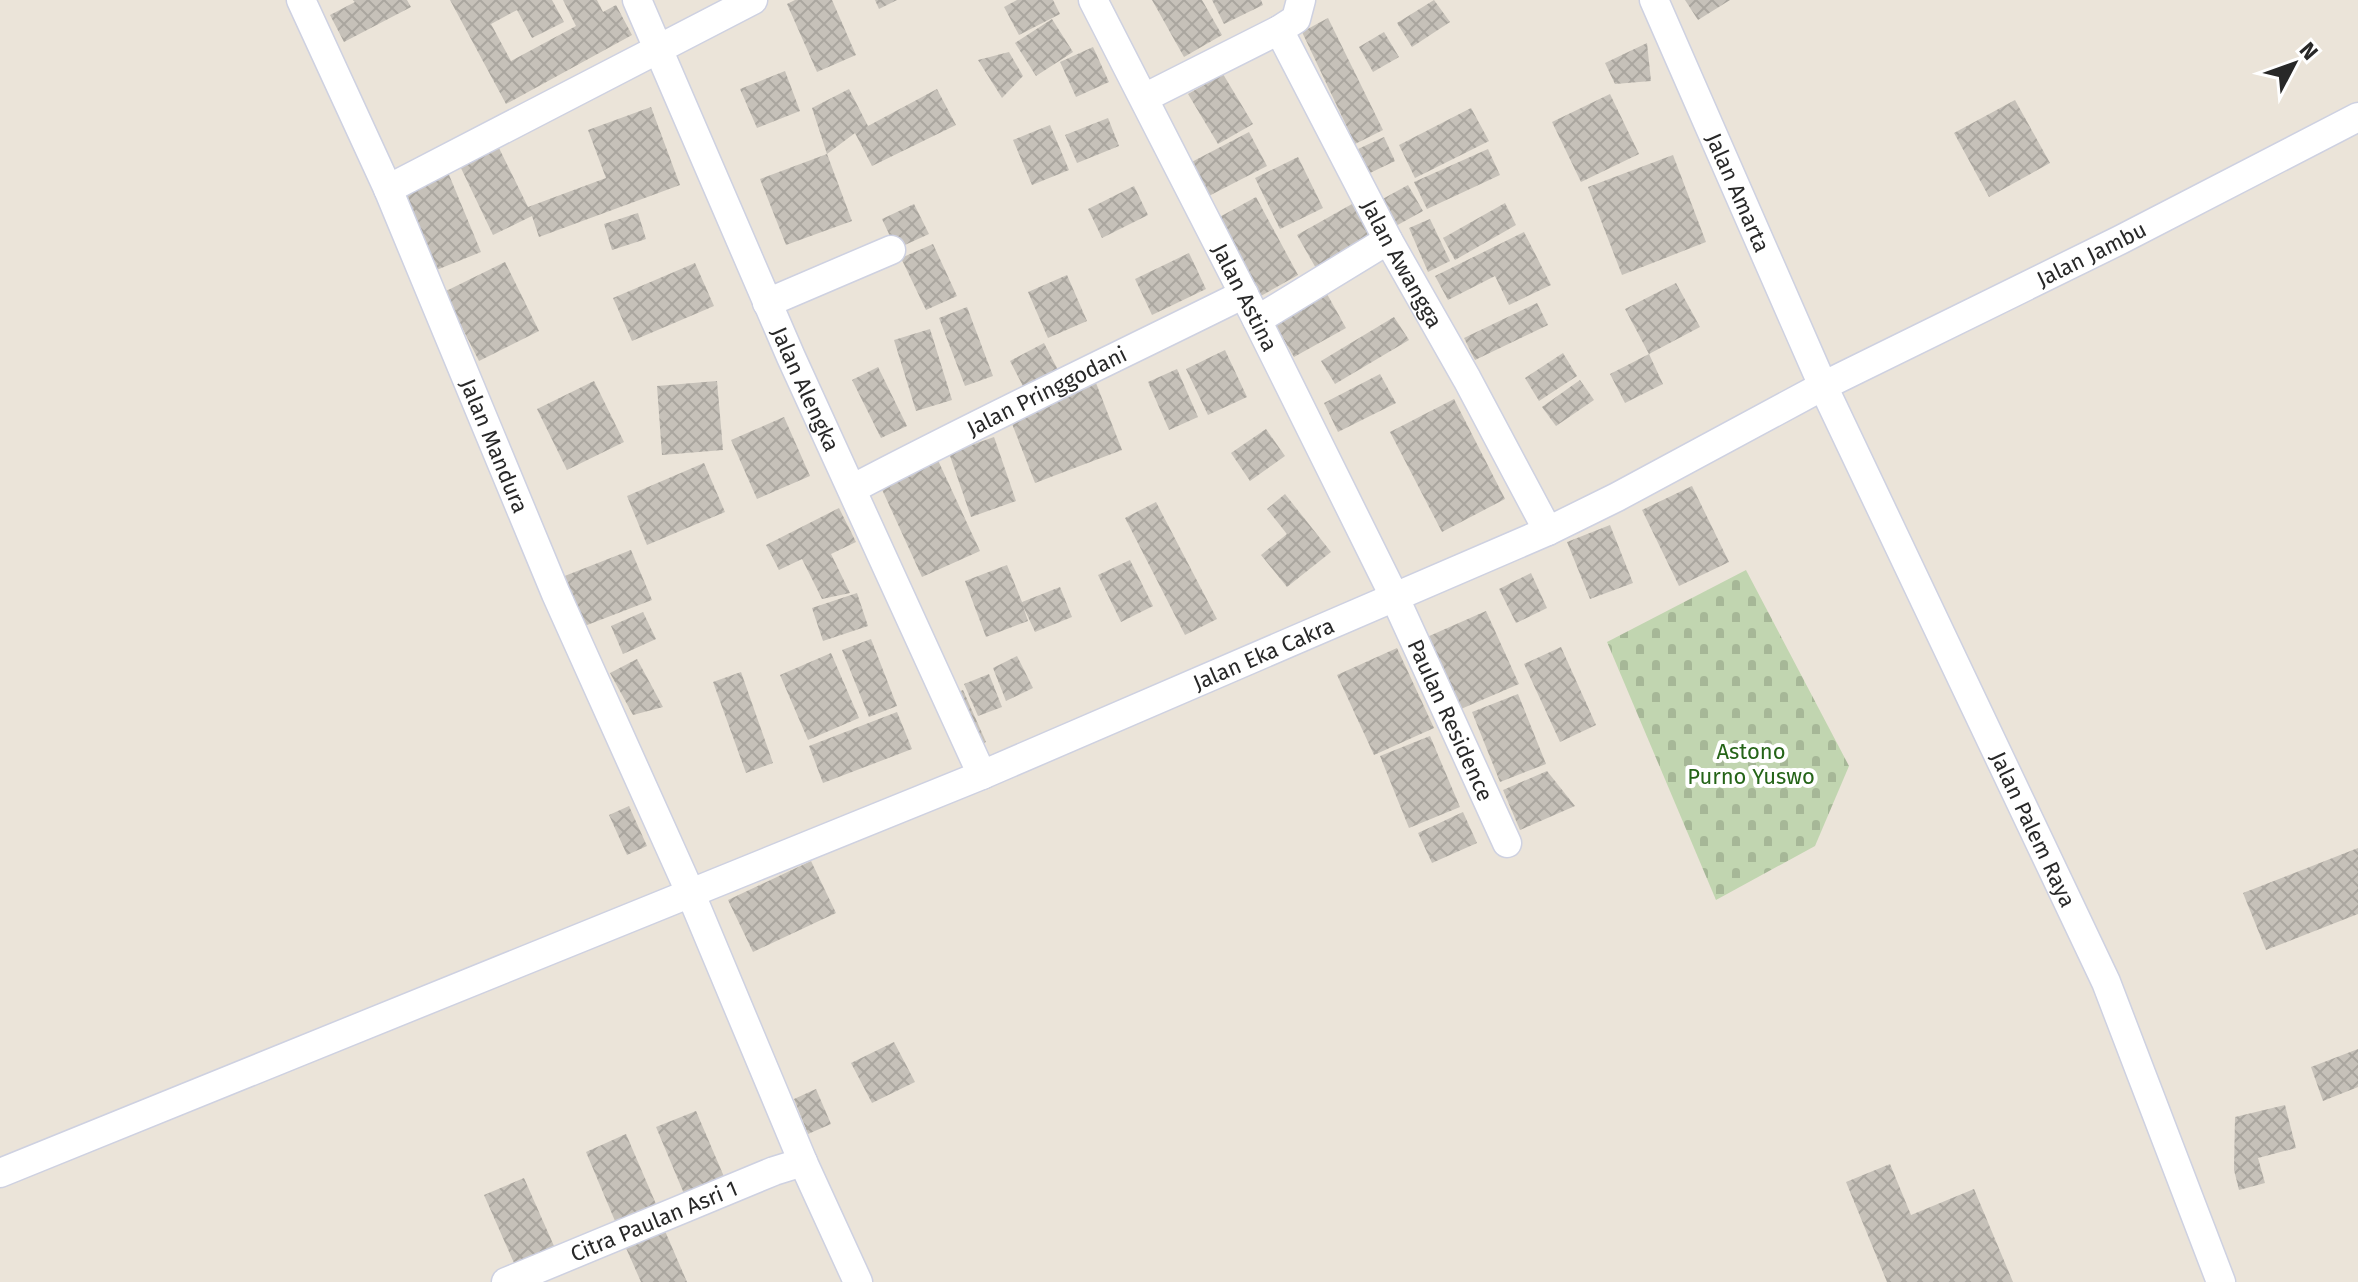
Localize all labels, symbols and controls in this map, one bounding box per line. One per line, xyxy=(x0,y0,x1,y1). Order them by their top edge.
north arrow xyxy=(2254,24,2334,104)
text: N xyxy=(2294,37,2324,66)
street label: Jalan Amarta xyxy=(1700,129,1776,256)
street label: Jalan Awangga xyxy=(1355,195,1448,333)
street label: Jalan Jambu xyxy=(2032,216,2151,293)
street label: Jalan Astina xyxy=(1206,239,1283,356)
street label: Jalan Alengka xyxy=(766,323,845,456)
street label: Jalan Pringgodani xyxy=(962,341,1131,442)
street label: Jalan Mandura xyxy=(454,375,534,517)
street label: Jalan Eka Cakra xyxy=(1189,612,1338,696)
street label: Paulan Residence xyxy=(1402,635,1499,805)
park label: Astono Purno Yuswo xyxy=(1687,738,1815,790)
street label: Jalan Palem Raya xyxy=(1985,747,2081,912)
street label: Citra Paulan Asri 1 xyxy=(566,1175,742,1268)

